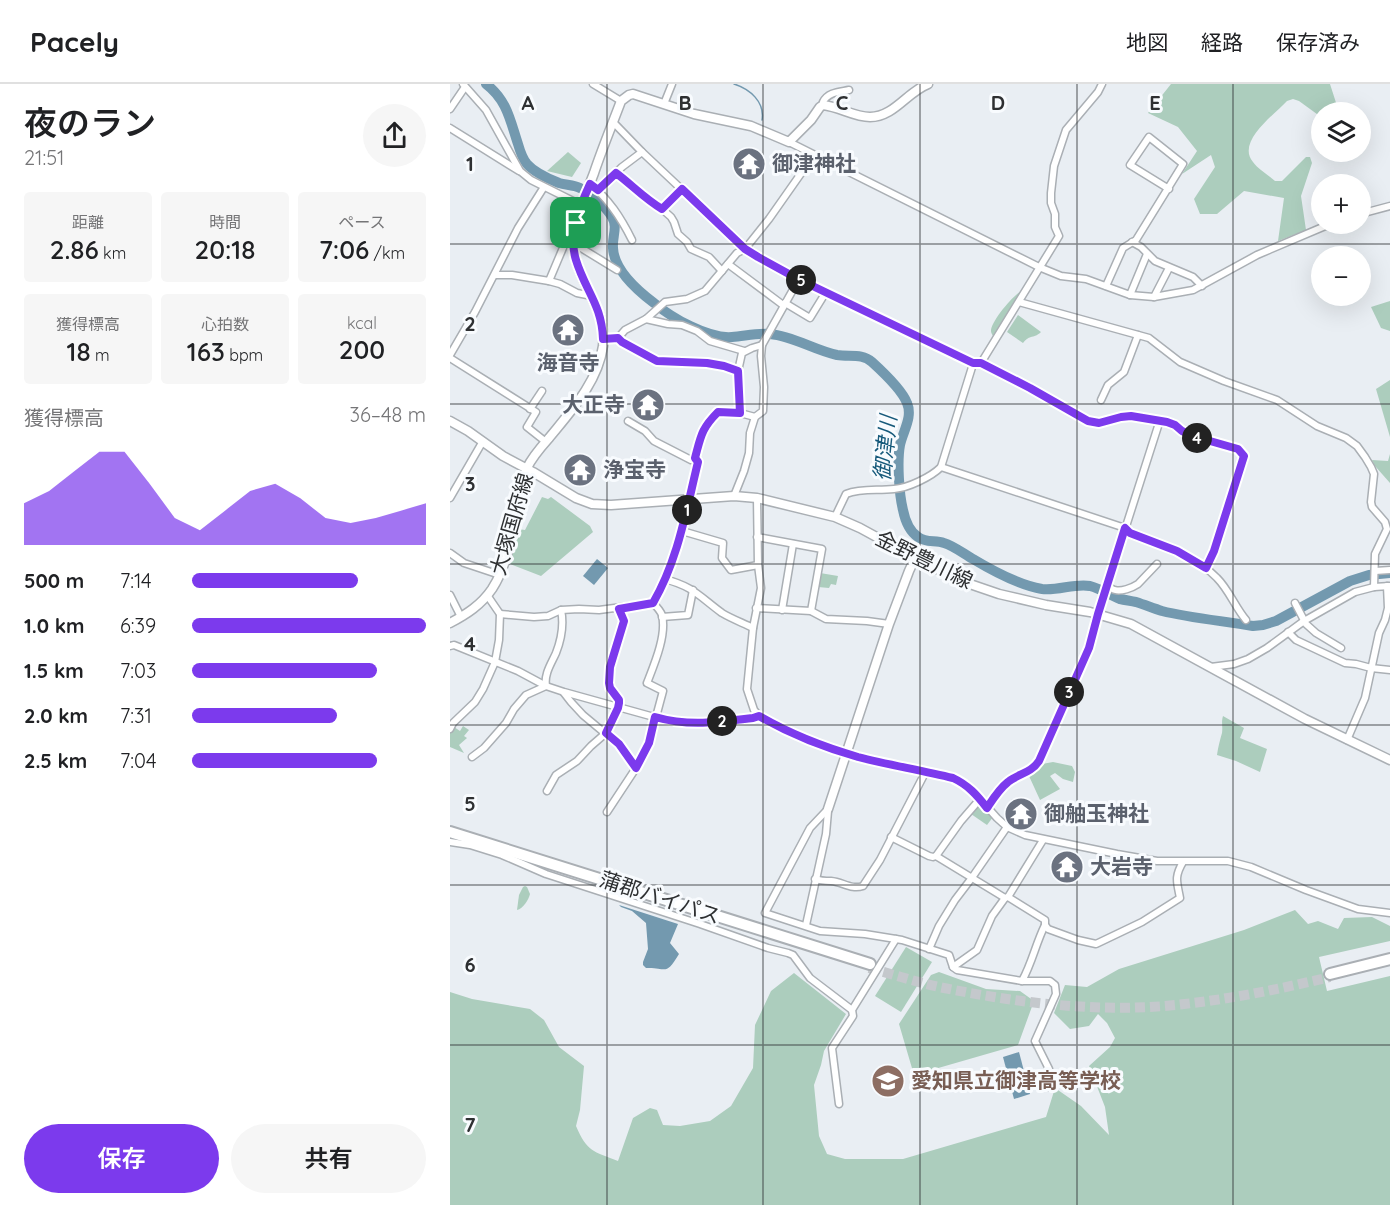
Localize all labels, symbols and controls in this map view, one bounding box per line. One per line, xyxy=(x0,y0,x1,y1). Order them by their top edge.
text: Pacely xyxy=(30,24,119,59)
text: 地図 xyxy=(1126,29,1168,55)
text: 経路 xyxy=(1201,29,1243,55)
text: 保存済み xyxy=(1276,29,1360,55)
text: A xyxy=(522,90,535,115)
text: B xyxy=(678,90,692,115)
text: C xyxy=(836,90,849,115)
text: D xyxy=(991,90,1005,115)
text: E xyxy=(1149,90,1161,115)
text: 夜のラン xyxy=(24,102,156,143)
map controls xyxy=(1311,102,1371,306)
button: layers xyxy=(1311,102,1371,162)
button: share xyxy=(363,104,426,167)
text: 21:51 xyxy=(24,145,65,170)
temple icon: 御津神社 xyxy=(731,146,767,182)
place label: 御津神社 xyxy=(772,150,856,176)
text: 1 xyxy=(466,151,474,176)
button: + xyxy=(1311,174,1371,234)
pin xyxy=(550,197,601,248)
icon: arrive xyxy=(559,206,592,239)
text: 距離 xyxy=(72,212,104,232)
text: 時間 xyxy=(209,212,241,232)
text: ペース xyxy=(338,212,386,232)
text: 2.86 xyxy=(50,233,99,266)
text: 20:18 xyxy=(195,233,255,266)
text: 7:06 xyxy=(319,233,369,266)
text: km xyxy=(99,243,126,263)
text: /km xyxy=(369,243,405,263)
button: − xyxy=(1311,246,1371,306)
pin: 5 xyxy=(786,265,816,295)
text: 5 xyxy=(796,270,806,290)
text: 2 xyxy=(464,311,476,336)
temple icon: 海音寺 xyxy=(550,312,586,348)
text: kcal xyxy=(347,313,377,333)
text: 獲得標高 xyxy=(56,314,120,334)
text: 心拍数 xyxy=(201,314,249,334)
text: 200 xyxy=(339,333,385,366)
text: 18 xyxy=(66,335,91,368)
text: 163 xyxy=(187,335,225,368)
text: m xyxy=(91,345,110,365)
text: bpm xyxy=(225,345,263,365)
place label: 海音寺 xyxy=(537,349,600,375)
temple icon: 大正寺 xyxy=(630,387,666,423)
place label: 大正寺 xyxy=(562,391,625,417)
text: 36–48 m xyxy=(350,402,426,427)
text: 獲得標高 xyxy=(24,405,104,430)
water label: 御津川 xyxy=(868,412,903,482)
pin: 4 xyxy=(1182,423,1212,453)
text: 4 xyxy=(1192,428,1202,448)
temple icon: 浄宝寺 xyxy=(562,452,598,488)
place label: 浄宝寺 xyxy=(603,456,666,482)
street label: 大塚国府線 xyxy=(484,470,538,578)
text: 3 xyxy=(465,471,475,496)
pin: 1 xyxy=(672,495,702,525)
text: 1 xyxy=(684,500,690,520)
street label: 金野豊川線 xyxy=(872,524,977,594)
text: 500 m xyxy=(24,568,84,593)
text: 7:14 xyxy=(120,568,152,593)
text: 1.0 km xyxy=(24,613,84,638)
text: 6:39 xyxy=(120,613,156,638)
text: 4 xyxy=(464,631,476,656)
text: 1.5 km xyxy=(24,658,84,683)
text: 7:03 xyxy=(120,658,156,683)
pin: 3 xyxy=(1054,677,1084,707)
text: 3 xyxy=(1065,682,1073,702)
text: 2.0 km xyxy=(24,703,88,728)
text: 7:31 xyxy=(120,703,152,728)
pin: 2 xyxy=(707,706,737,736)
text: 2 xyxy=(717,711,727,731)
text: 2.5 km xyxy=(24,748,87,773)
text: 7:04 xyxy=(120,748,156,773)
text: 5 xyxy=(464,791,476,816)
temple icon: 御舳玉神社 xyxy=(1003,796,1039,832)
place label: 御舳玉神社 xyxy=(1044,800,1149,826)
temple icon: 大岩寺 xyxy=(1049,849,1085,885)
place label: 大岩寺 xyxy=(1090,853,1153,879)
street label: 蒲郡バイパス xyxy=(597,865,724,929)
text: 6 xyxy=(464,952,476,977)
school or university icon: 愛知県立御津高等学校 xyxy=(870,1063,906,1099)
place label: 愛知県立御津高等学校 xyxy=(911,1067,1121,1093)
text: 7 xyxy=(465,1112,476,1137)
button: 保存 xyxy=(24,1124,219,1193)
button: 共有 xyxy=(231,1124,426,1193)

